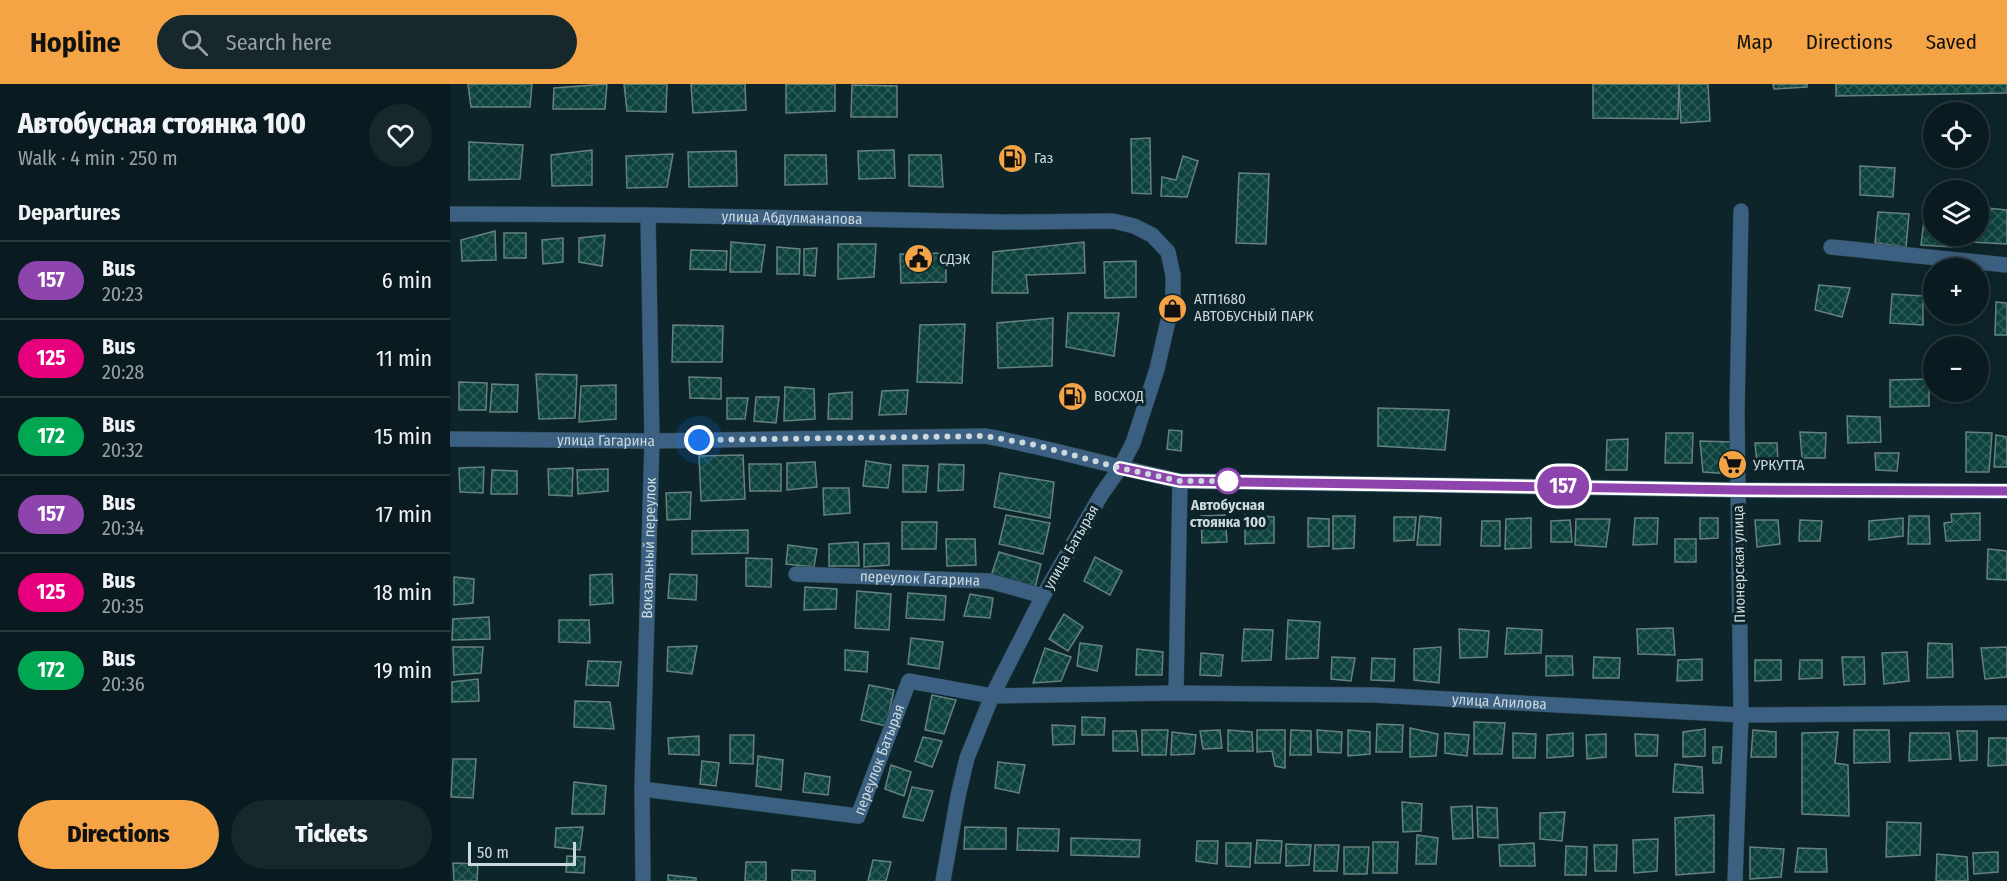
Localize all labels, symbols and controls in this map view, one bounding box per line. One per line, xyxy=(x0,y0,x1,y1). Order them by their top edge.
search box xyxy=(157,15,577,69)
text: Hopline xyxy=(30,26,121,59)
icon: search xyxy=(178,26,211,59)
text: Search here xyxy=(226,29,332,56)
text: Map xyxy=(1736,29,1773,55)
text: Directions xyxy=(1806,29,1893,55)
text: Saved xyxy=(1926,29,1977,55)
map controls xyxy=(1923,102,1989,402)
button: locate xyxy=(1923,102,1989,168)
button: heart xyxy=(369,104,432,167)
text: Автобусная стоянка 100 xyxy=(18,107,306,140)
fuel station icon: Газ xyxy=(997,142,1029,174)
text: Walk · 4 min · 250 m xyxy=(18,146,178,170)
place label: Газ xyxy=(1034,149,1053,167)
button: layers xyxy=(1923,180,1989,246)
text: Departures xyxy=(18,199,120,226)
street label: улица Абдулманапова xyxy=(721,207,863,228)
public building icon: СДЭК xyxy=(902,243,934,275)
place label: СДЭК xyxy=(939,250,970,268)
text: Bus xyxy=(102,255,135,282)
button: + xyxy=(1923,258,1989,324)
text: 157 xyxy=(37,267,65,293)
text: 6 min xyxy=(382,267,432,294)
text: 20:23 xyxy=(102,282,143,306)
place label: АТП1680 АВТОБУСНЫЙ ПАРК xyxy=(1194,290,1314,325)
shop icon: АТП1680 АВТОБУСНЫЙ ПАРК xyxy=(1157,292,1189,324)
text: Bus xyxy=(102,333,135,360)
button: − xyxy=(1923,336,1989,402)
text: 125 xyxy=(37,345,65,371)
text: 11 min xyxy=(376,345,432,372)
text: 20:28 xyxy=(102,360,144,384)
fuel station icon: ВОСХОД xyxy=(1057,380,1089,412)
place label: ВОСХОД xyxy=(1094,387,1144,405)
text: Bus xyxy=(102,411,135,438)
text: 172 xyxy=(37,423,65,449)
text: 15 min xyxy=(374,423,432,450)
your location xyxy=(684,425,714,455)
street label: улица Гагарина xyxy=(557,431,655,450)
text: 20:32 xyxy=(102,438,143,462)
supermarket icon: УРКУТТА xyxy=(1716,449,1748,481)
place label: УРКУТТА xyxy=(1752,456,1805,474)
line badge: 157 xyxy=(1528,466,1598,506)
marker: Автобусная стоянка 100 xyxy=(1215,468,1241,494)
text: 157 xyxy=(1549,473,1577,499)
street label: Вокзальный переулок xyxy=(638,477,660,619)
text: Bus xyxy=(102,489,135,516)
place label: Автобусная стоянка 100 xyxy=(1190,496,1266,531)
text: 157 xyxy=(37,501,65,527)
text: 17 min xyxy=(375,501,432,528)
street label: улица Батырая xyxy=(1040,501,1102,593)
street label: Пионерская улица xyxy=(1729,505,1749,623)
text: 20:34 xyxy=(102,516,144,540)
text: Bus xyxy=(102,567,135,594)
street label: переулок Гагарина xyxy=(860,567,980,590)
text: 125 xyxy=(37,579,65,605)
text: 18 min xyxy=(373,579,432,606)
text: 20:35 xyxy=(102,594,144,618)
text: Bus xyxy=(102,645,135,672)
text: 172 xyxy=(37,657,65,683)
text: 19 min xyxy=(374,657,432,684)
text: 20:36 xyxy=(102,672,145,696)
street label: улица Алилова xyxy=(1451,690,1547,713)
street label: переулок Батырая xyxy=(850,702,908,818)
button: Directions xyxy=(18,800,219,869)
button: Tickets xyxy=(231,800,432,869)
scale bar xyxy=(468,839,576,866)
text: 50 m xyxy=(477,843,509,862)

